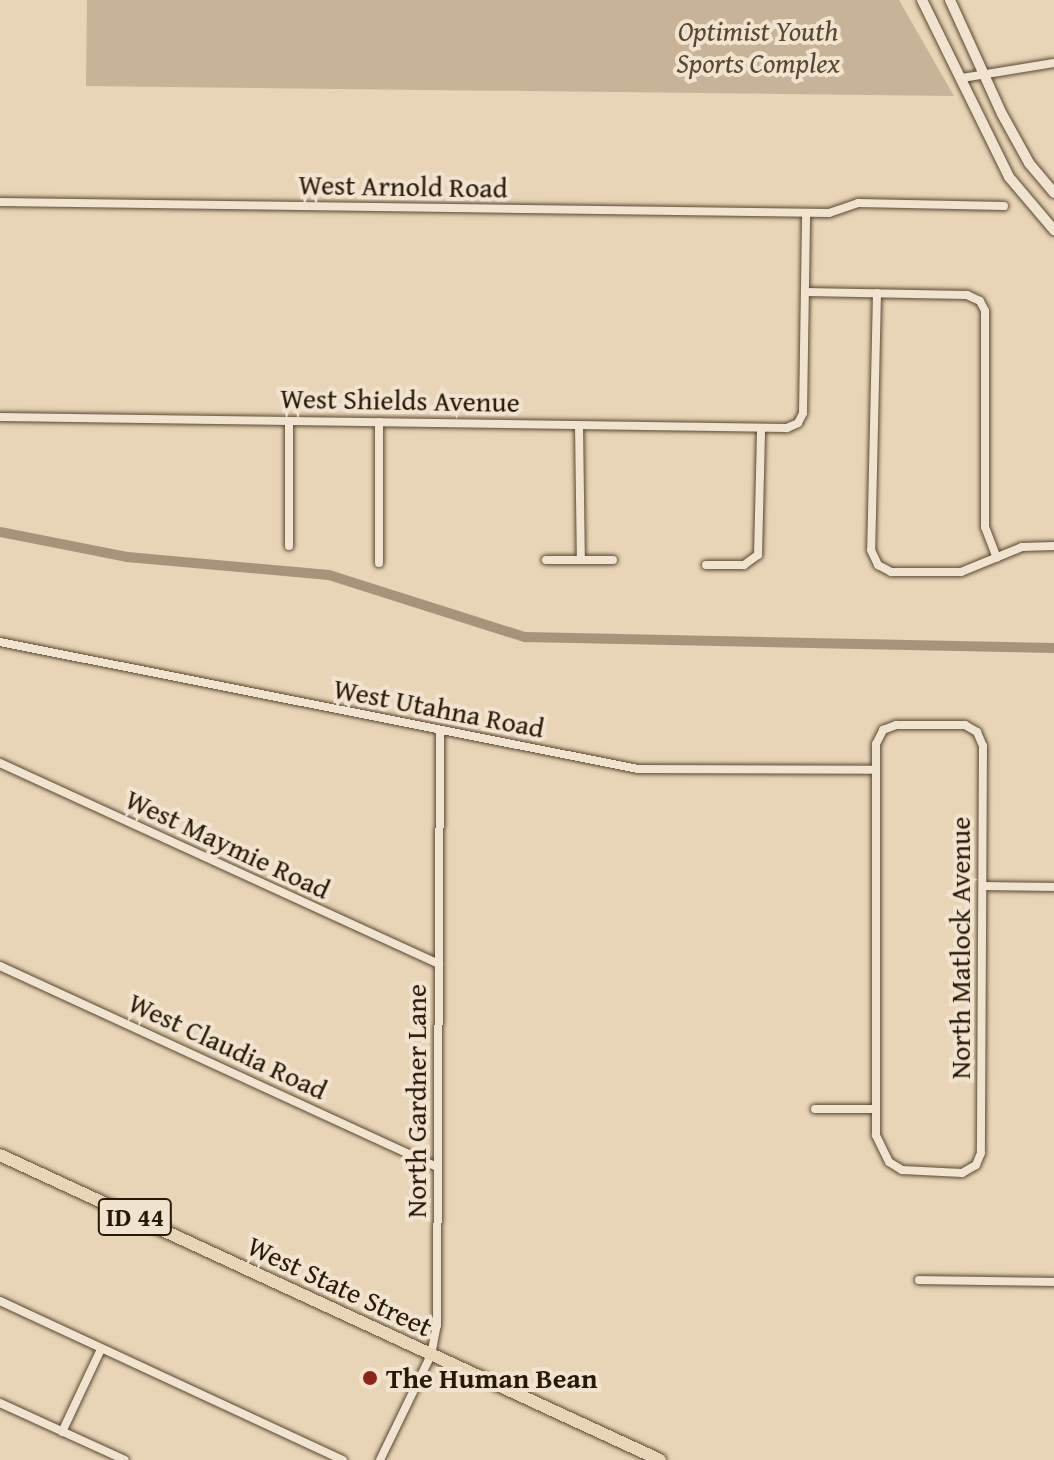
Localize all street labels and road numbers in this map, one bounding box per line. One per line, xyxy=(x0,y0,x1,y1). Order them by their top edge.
street label: West Arnold Road xyxy=(298,167,508,205)
street label: West Shields Avenue xyxy=(280,381,520,419)
street label: West Utahna Road xyxy=(331,671,547,745)
street label: West Maymie Road xyxy=(120,782,336,906)
street label: North Matlock Avenue xyxy=(943,817,977,1079)
street label: North Gardner Lane xyxy=(399,984,433,1218)
street label: West Claudia Road xyxy=(123,985,333,1107)
road number: ID 44 xyxy=(97,1195,173,1239)
street label: West State Street xyxy=(242,1229,438,1343)

